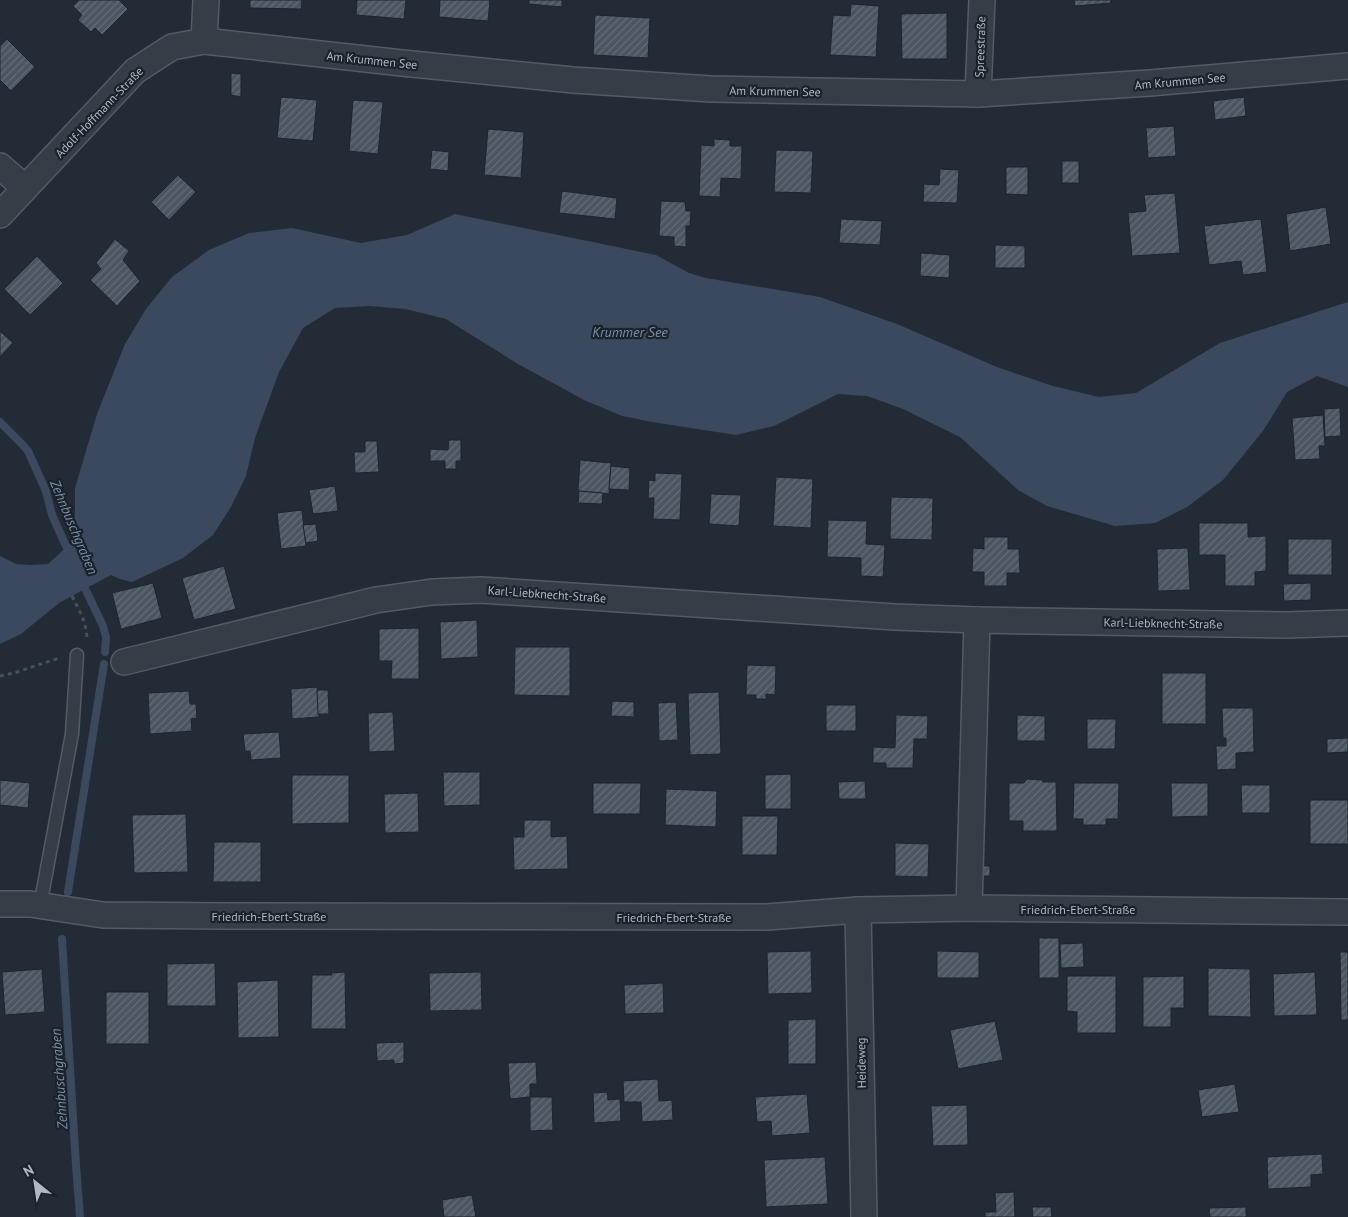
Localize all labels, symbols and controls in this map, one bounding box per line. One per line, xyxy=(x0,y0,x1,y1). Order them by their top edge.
street label: Spreestraße xyxy=(971,16,989,78)
street label: Am Krummen See xyxy=(326,48,418,72)
street label: Adolf-Hoffmann-Straße xyxy=(52,63,146,161)
street label: Am Krummen See xyxy=(1134,70,1226,92)
street label: Am Krummen See xyxy=(729,83,821,99)
water label: Krummer See xyxy=(592,323,668,341)
water label: Zehnbuschgraben xyxy=(46,476,102,577)
street label: Karl-Liebknecht-Straße xyxy=(487,582,607,606)
street label: Karl-Liebknecht-Straße xyxy=(1103,614,1223,632)
street label: Friedrich-Ebert-Straße xyxy=(1021,902,1135,917)
street label: Friedrich-Ebert-Straße xyxy=(212,909,326,924)
street label: Friedrich-Ebert-Straße xyxy=(617,910,731,925)
water label: Zehnbuschgraben xyxy=(46,1028,72,1131)
street label: Heideweg xyxy=(853,1037,869,1089)
north arrow xyxy=(10,1157,60,1207)
text: N xyxy=(20,1161,37,1181)

